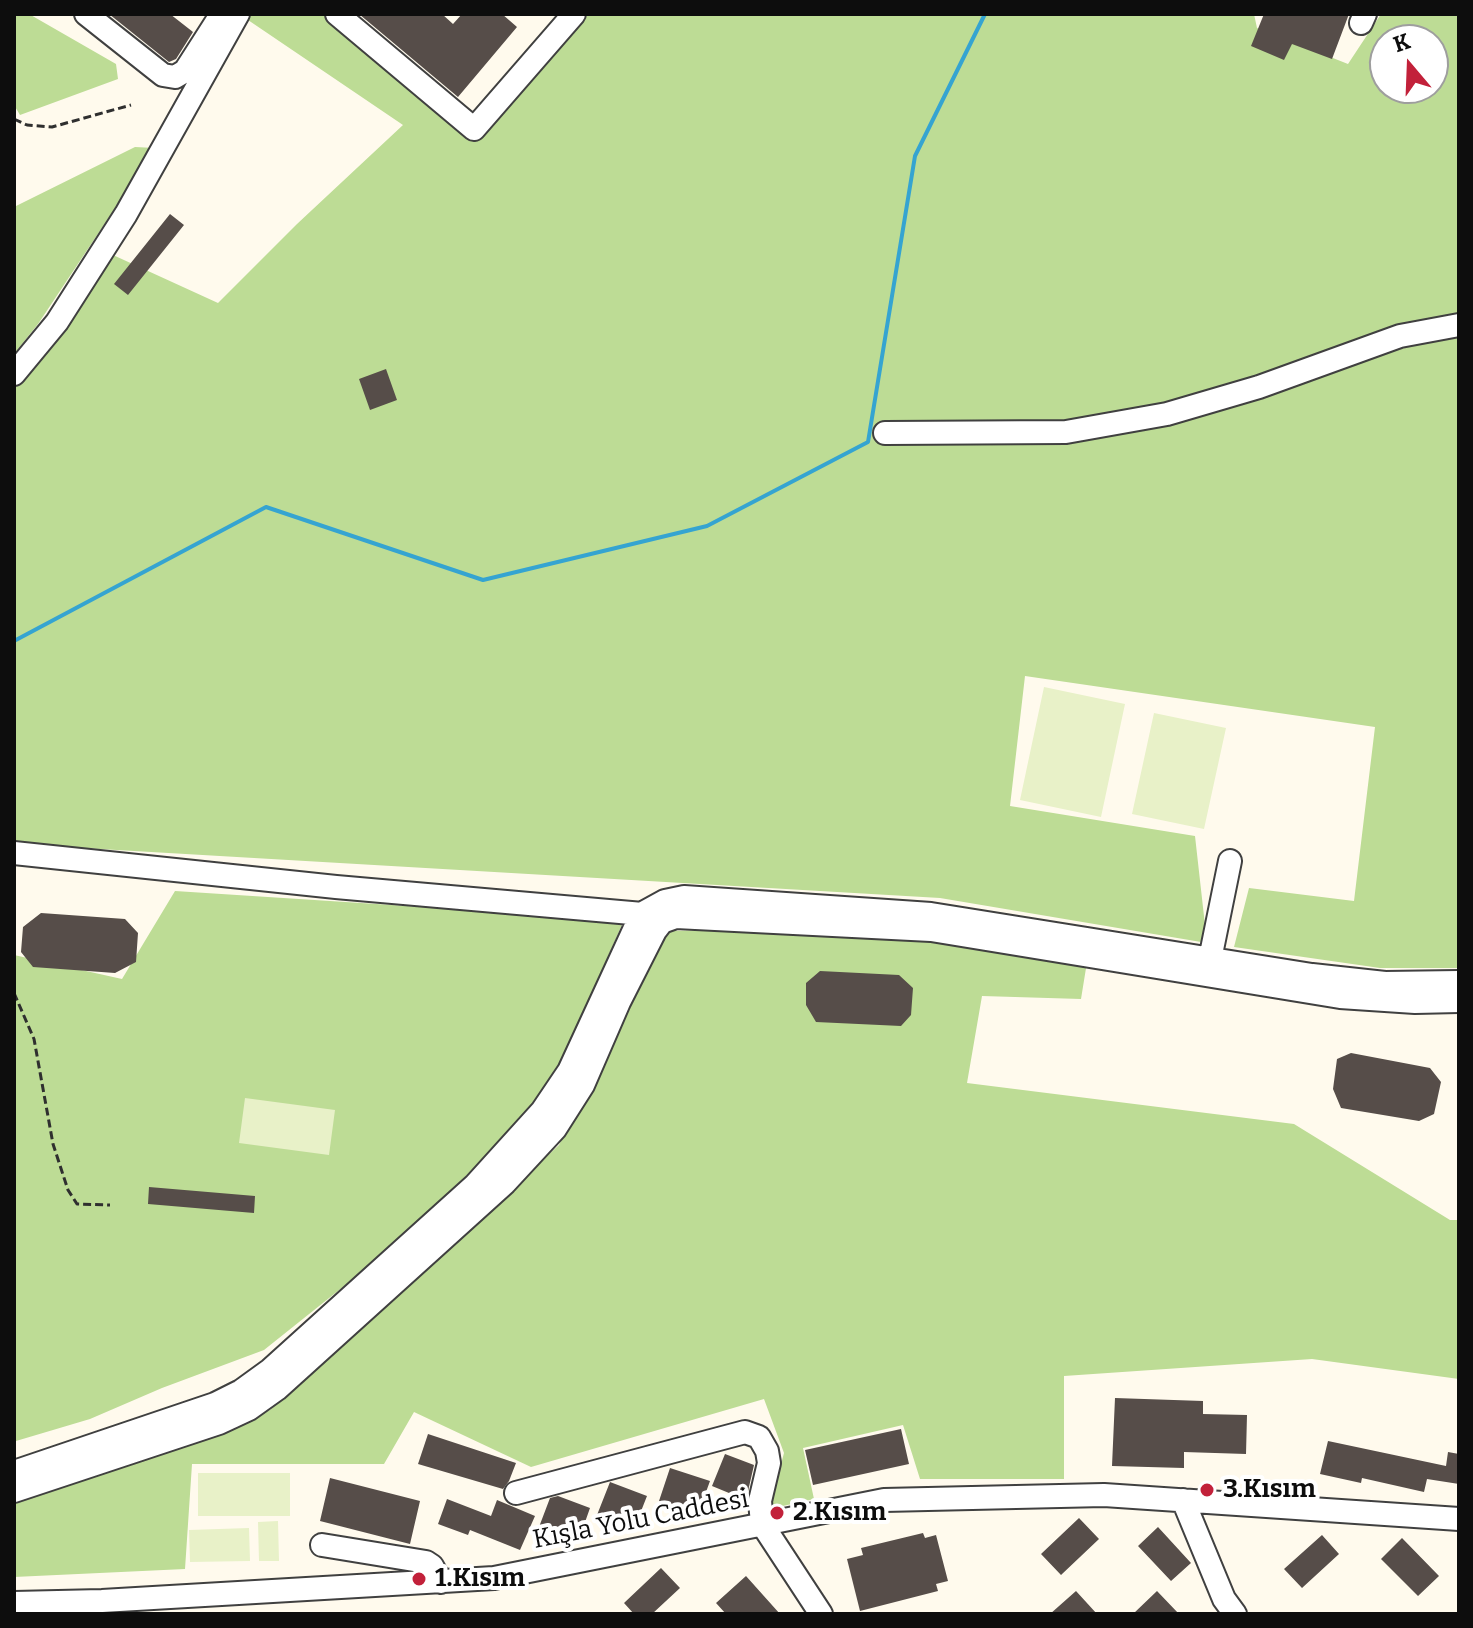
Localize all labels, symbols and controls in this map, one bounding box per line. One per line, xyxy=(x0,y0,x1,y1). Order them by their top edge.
north arrow xyxy=(1369,24,1449,104)
text: K xyxy=(1390,27,1414,58)
place label: 3.Kısım xyxy=(1223,1474,1316,1506)
marker: 3.Kısım xyxy=(1198,1481,1216,1499)
street label: Kışla Yolu Caddesi xyxy=(530,1484,752,1556)
place label: 2.Kısım xyxy=(793,1497,886,1529)
marker: 2.Kısım xyxy=(768,1504,786,1522)
place label: 1.Kısım xyxy=(435,1563,525,1595)
marker: 1.Kısım xyxy=(410,1570,428,1588)

